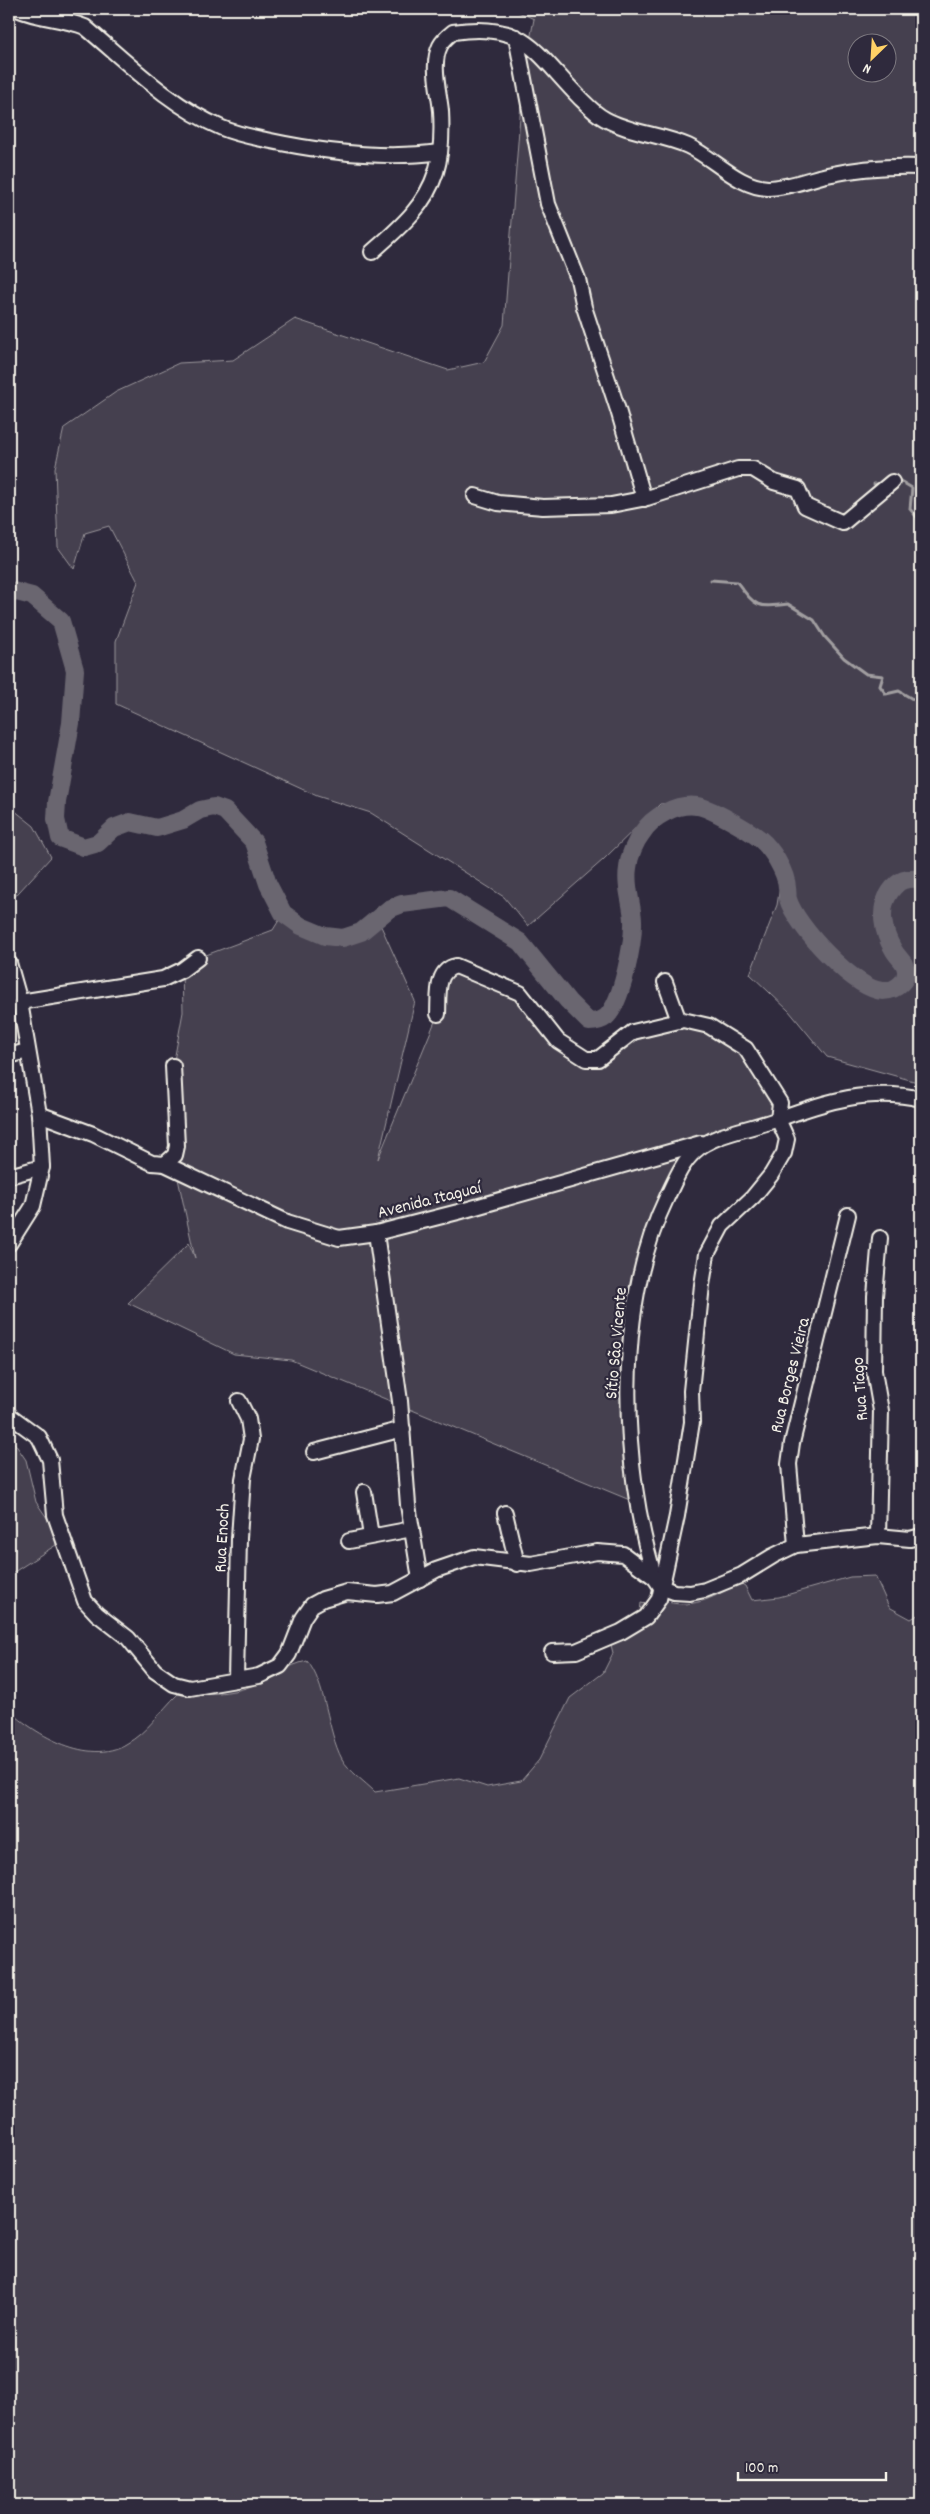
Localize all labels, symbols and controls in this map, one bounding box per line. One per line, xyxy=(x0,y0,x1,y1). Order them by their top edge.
north arrow xyxy=(848,32,898,82)
text: N xyxy=(860,57,875,78)
street label: Avenida Itaguaí xyxy=(375,1176,486,1226)
street label: Sítio São Vicente xyxy=(600,1286,635,1400)
street label: Rua Borges Vieira xyxy=(765,1315,818,1436)
street label: Rua Tiago xyxy=(847,1356,876,1422)
street label: Rua Enoch xyxy=(209,1503,238,1573)
scale bar xyxy=(738,2449,885,2481)
text: 100 m xyxy=(745,2458,778,2480)

